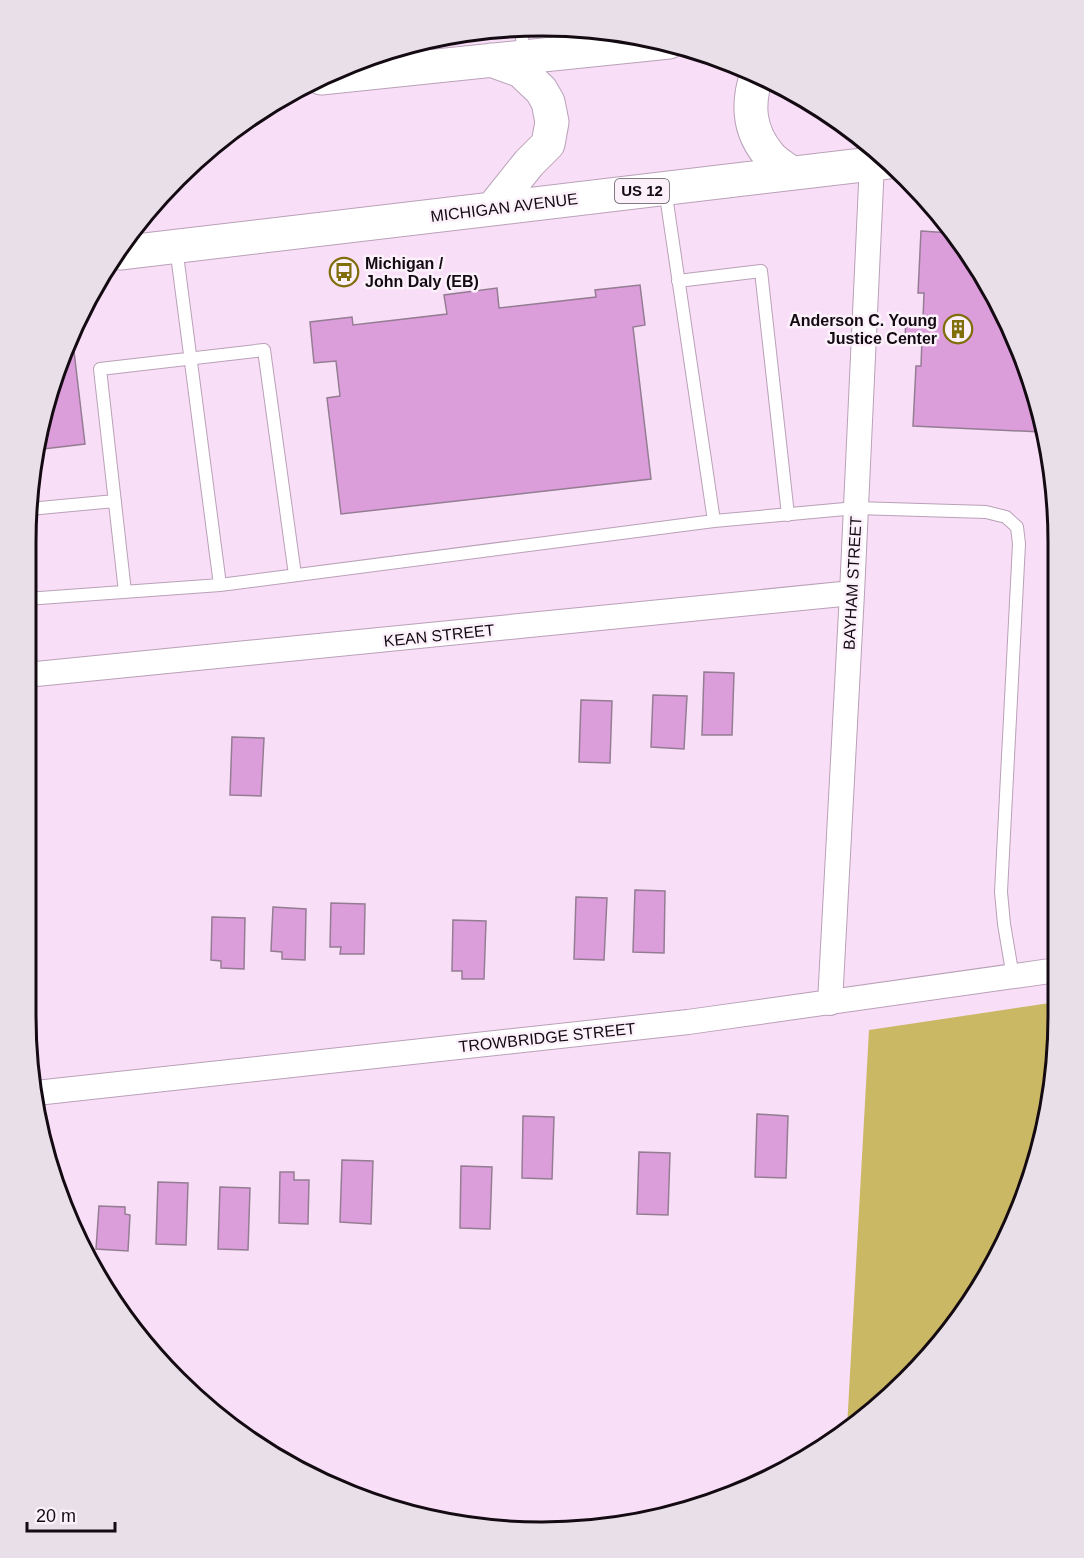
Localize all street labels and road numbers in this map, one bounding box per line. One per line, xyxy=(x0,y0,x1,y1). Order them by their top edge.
road number: US 12 xyxy=(615,179,669,203)
street label: MICHIGAN AVENUE xyxy=(429,190,579,225)
street label: BAYHAM STREET xyxy=(841,515,865,650)
street label: KEAN STREET xyxy=(383,621,495,650)
street label: TROWBRIDGE STREET xyxy=(458,1020,637,1055)

